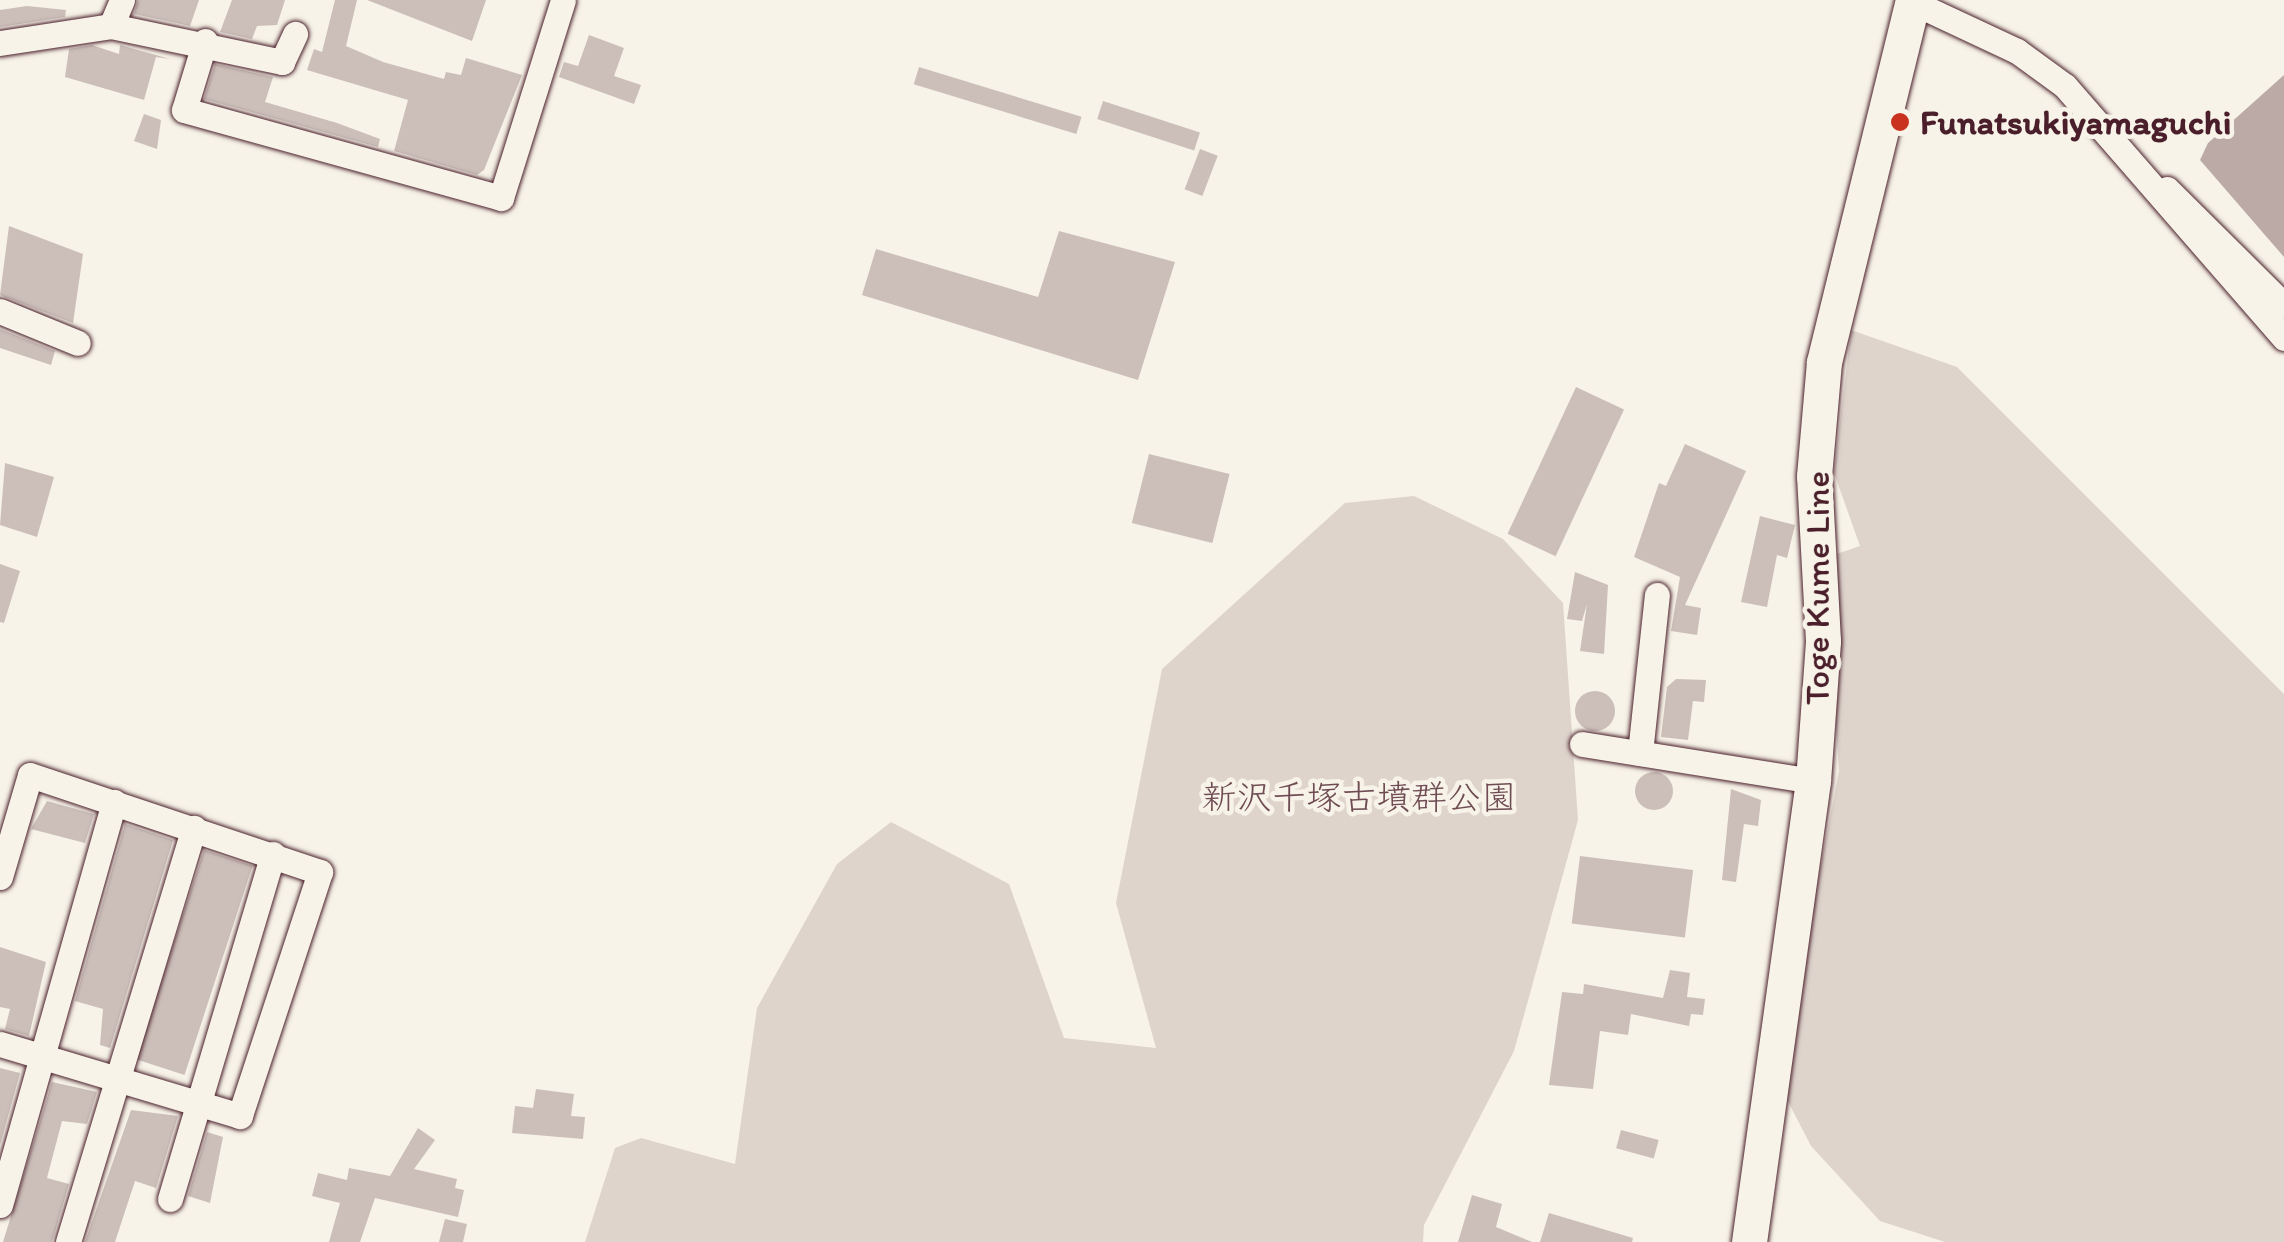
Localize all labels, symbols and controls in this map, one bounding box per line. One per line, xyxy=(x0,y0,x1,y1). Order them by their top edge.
place label: Funatsukiyamaguchi xyxy=(1920,101,2231,143)
marker: Funatsukiyamaguchi xyxy=(1889,111,1911,133)
street label: Toge Kume Line xyxy=(1796,471,1838,705)
park label: 新沢千塚古墳群公園 xyxy=(1202,776,1516,818)

